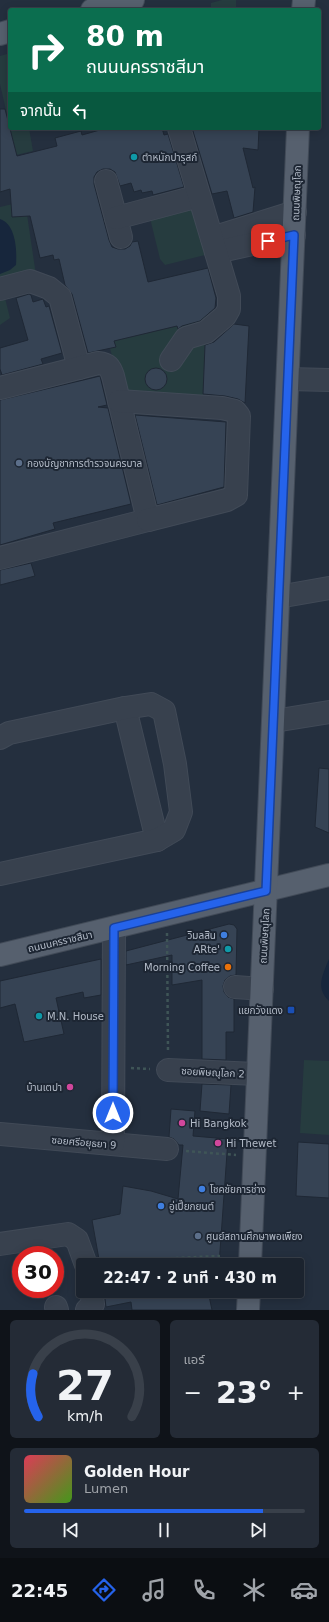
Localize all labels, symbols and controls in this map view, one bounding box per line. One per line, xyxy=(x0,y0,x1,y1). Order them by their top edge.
text: 80 m xyxy=(86,20,164,53)
icon: right xyxy=(20,24,72,76)
text: ถนนนครราชสีมา xyxy=(86,56,204,77)
icon: left xyxy=(69,100,91,122)
text: จากนั้น xyxy=(20,102,61,120)
marker: ตำหนักปารุสก์ xyxy=(129,152,139,162)
place label: ตำหนักปารุสก์ xyxy=(142,152,197,164)
street label: ถนนพิษณุโลก xyxy=(290,165,304,221)
pin xyxy=(251,224,285,258)
icon: arrive xyxy=(257,230,279,252)
marker: กองบัญชาการตำรวจนครบาล xyxy=(14,458,24,468)
place label: กองบัญชาการตำรวจนครบาล xyxy=(27,458,142,469)
street label: ถนนพิษณุโลก xyxy=(258,908,272,964)
street label: ถนนนครราชสีมา xyxy=(27,929,93,954)
place label: วิมลสิน xyxy=(186,930,216,941)
marker: วิมลสิน xyxy=(219,930,229,940)
place label: ARte' xyxy=(193,944,220,955)
marker: ARte' xyxy=(223,944,233,954)
place label: Morning Coffee xyxy=(144,962,220,973)
marker: Morning Coffee xyxy=(223,962,233,972)
place label: แยกวังแดง xyxy=(238,1005,283,1016)
marker: แยกวังแดง xyxy=(286,1005,296,1015)
marker: M.N. House xyxy=(34,1011,44,1021)
place label: M.N. House xyxy=(47,1011,104,1022)
street label: ซอยพิษณุโลก 2 xyxy=(181,1065,245,1081)
place label: บ้านเตปา xyxy=(26,1082,62,1093)
marker: บ้านเตปา xyxy=(65,1082,75,1092)
position arrow xyxy=(92,1092,134,1134)
marker: Hi Bangkok xyxy=(177,1118,187,1128)
place label: Hi Bangkok xyxy=(190,1118,247,1129)
street label: ซอยศรีอยุธยา 9 xyxy=(51,1134,117,1152)
marker: Hi Thewet xyxy=(213,1138,223,1148)
place label: Hi Thewet xyxy=(226,1138,276,1149)
place label: โชคชัยการช่าง xyxy=(210,1183,266,1195)
marker: โชคชัยการช่าง xyxy=(197,1184,207,1194)
place label: อู่เปี๊ยกยนต์ xyxy=(169,1199,214,1213)
marker: อู่เปี๊ยกยนต์ xyxy=(156,1201,166,1211)
marker: ศูนย์สถานศึกษาพอเพียง xyxy=(193,1231,203,1241)
place label: ศูนย์สถานศึกษาพอเพียง xyxy=(206,1231,303,1243)
speed limit sign: 30 xyxy=(12,1246,64,1298)
text: 22:47 · 2 นาที · 430 m xyxy=(103,1269,277,1287)
text: แอร์ xyxy=(184,1352,205,1367)
text: 27 xyxy=(56,1361,114,1410)
text: 23° xyxy=(216,1375,273,1410)
text: − xyxy=(184,1380,202,1405)
text: + xyxy=(287,1380,305,1405)
text: km/h xyxy=(67,1408,103,1424)
text: Golden Hour xyxy=(84,1463,190,1481)
text: Lumen xyxy=(84,1481,128,1496)
icon: previous xyxy=(60,1519,82,1541)
icon: pause xyxy=(153,1519,175,1541)
icon: next xyxy=(247,1519,269,1541)
icon: directions xyxy=(90,1576,118,1604)
icon: music xyxy=(140,1576,168,1604)
icon: phone xyxy=(190,1576,218,1604)
icon: climate xyxy=(240,1576,268,1604)
icon: car xyxy=(290,1576,318,1604)
text: 22:45 xyxy=(11,1580,68,1601)

